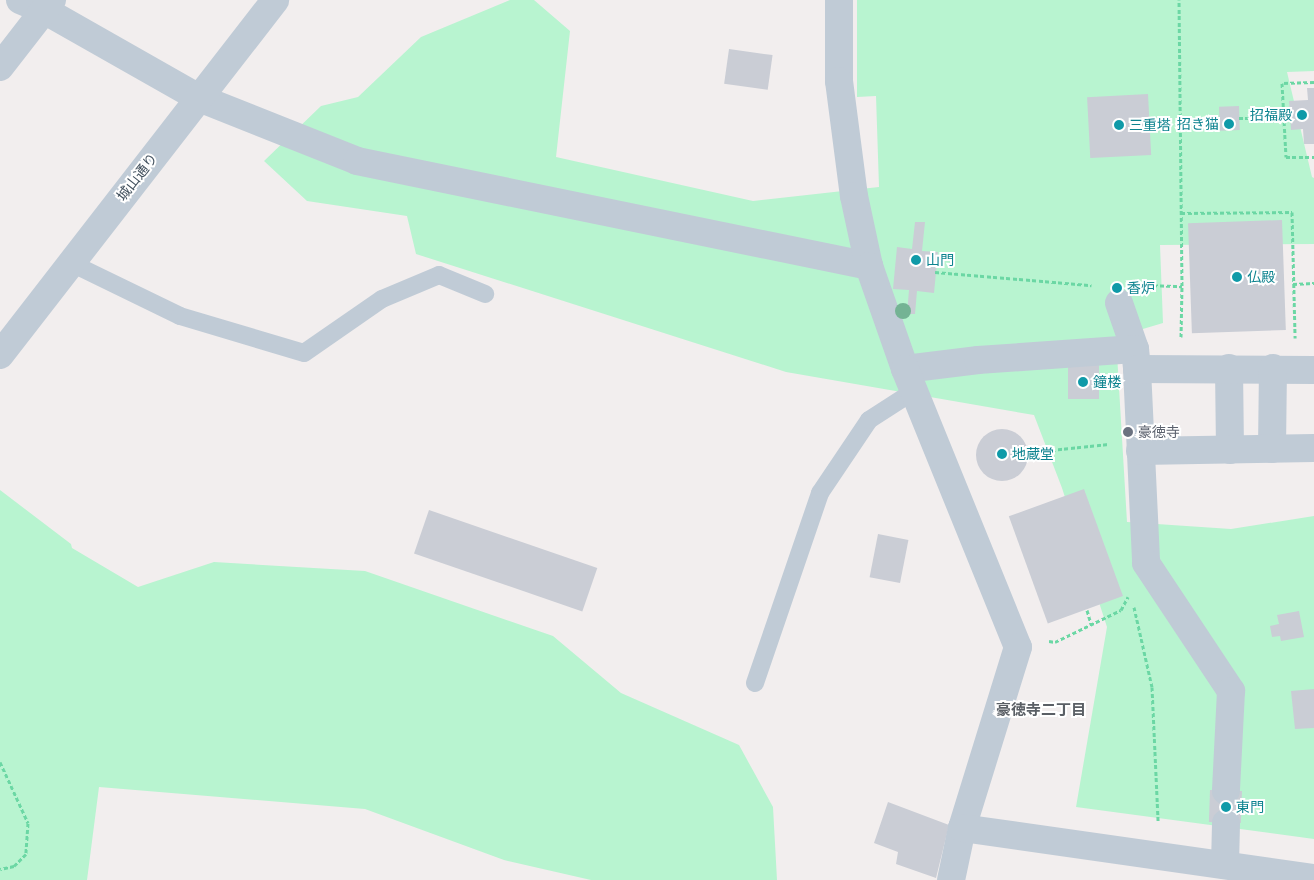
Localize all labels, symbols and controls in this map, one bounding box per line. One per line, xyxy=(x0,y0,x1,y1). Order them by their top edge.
place label: 招福殿 xyxy=(1250,107,1292,123)
marker: 招福殿 xyxy=(1296,109,1308,121)
place label: 招き猫 xyxy=(1177,116,1219,132)
place label: 三重塔 xyxy=(1129,117,1171,133)
marker: 招き猫 xyxy=(1223,118,1235,130)
marker: 三重塔 xyxy=(1113,119,1125,131)
street label: 城山通り xyxy=(113,150,161,204)
place label: 山門 xyxy=(926,252,954,268)
marker: 山門 xyxy=(910,254,922,266)
place label: 仏殿 xyxy=(1247,269,1275,285)
marker: 仏殿 xyxy=(1231,271,1243,283)
place label: 香炉 xyxy=(1127,280,1155,296)
marker: 香炉 xyxy=(1111,282,1123,294)
place label: 鐘楼 xyxy=(1093,374,1121,390)
marker: 鐘楼 xyxy=(1077,376,1089,388)
place label: 豪徳寺 xyxy=(1138,424,1180,440)
marker: 豪徳寺 xyxy=(1122,426,1134,438)
place label: 地蔵堂 xyxy=(1012,446,1054,462)
marker: 地蔵堂 xyxy=(996,448,1008,460)
district label: 豪徳寺二丁目 xyxy=(996,701,1086,719)
place label: 東門 xyxy=(1236,799,1264,815)
marker: 東門 xyxy=(1220,801,1232,813)

